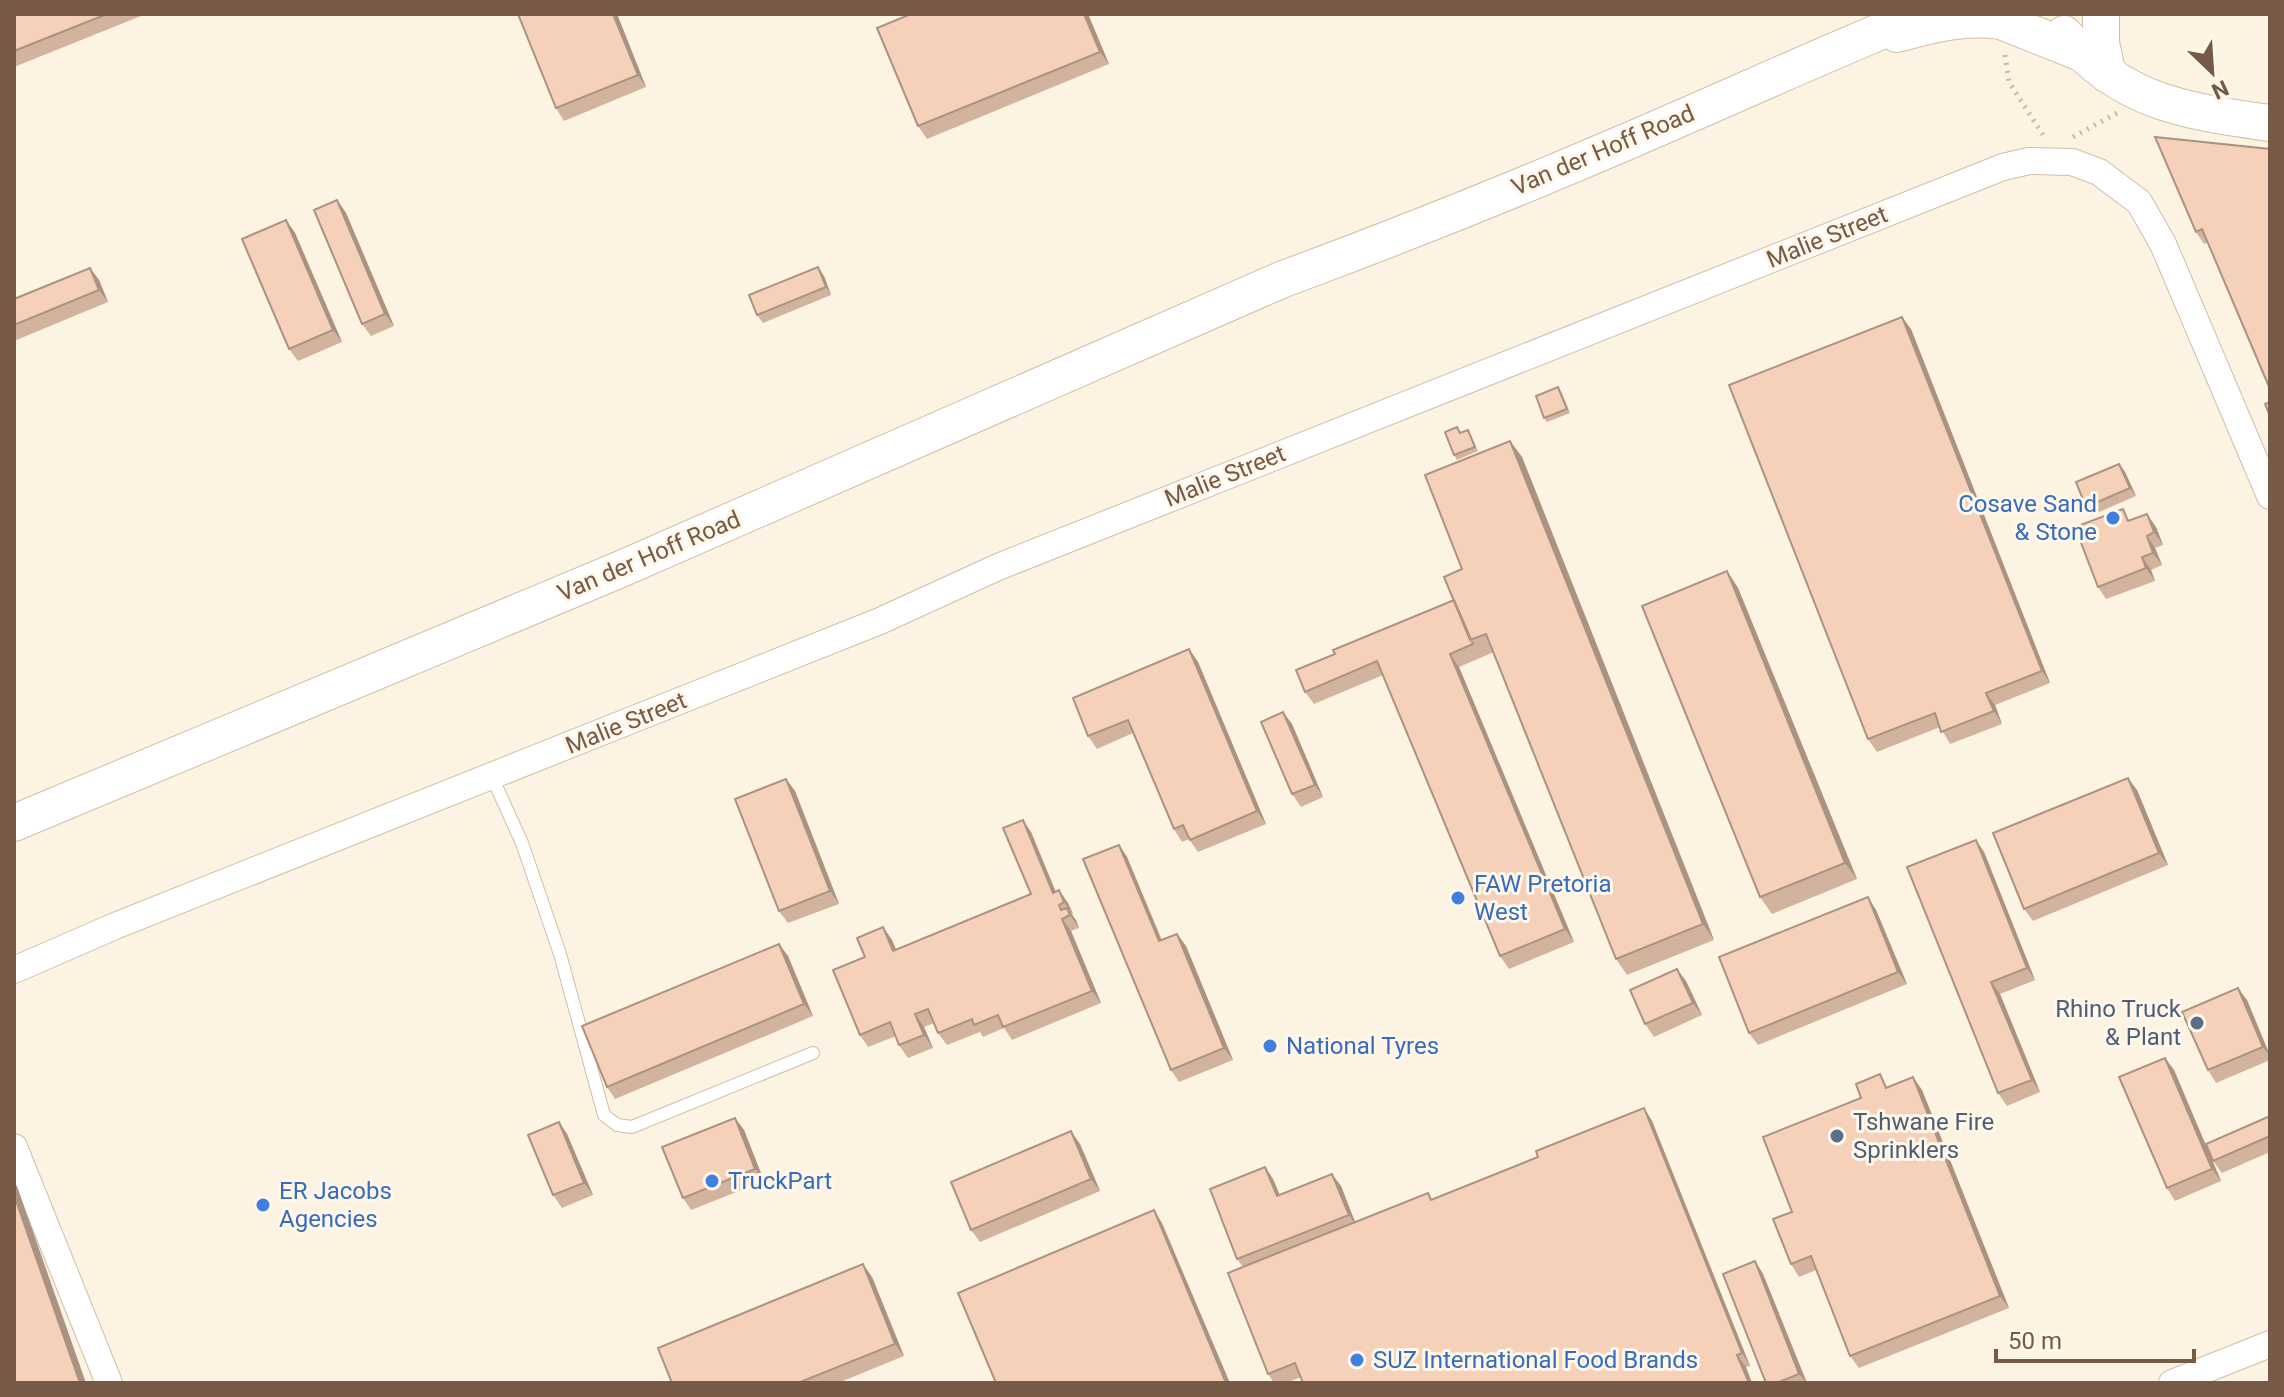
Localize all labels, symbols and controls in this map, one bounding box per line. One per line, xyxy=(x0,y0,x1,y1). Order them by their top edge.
north arrow xyxy=(2172,32,2252,112)
text: N xyxy=(2208,75,2233,104)
street label: Van der Hoff Road xyxy=(1507,99,1699,201)
street label: Malie Street xyxy=(1763,200,1892,274)
street label: Malie Street xyxy=(1161,439,1290,513)
place label: Cosave Sand & Stone xyxy=(1958,490,2097,546)
street label: Van der Hoff Road xyxy=(553,505,745,607)
marker: Cosave Sand & Stone xyxy=(2104,509,2122,527)
street label: Malie Street xyxy=(562,686,691,760)
place label: FAW Pretoria West xyxy=(1474,870,1611,926)
marker: FAW Pretoria West xyxy=(1449,889,1467,907)
place label: Rhino Truck & Plant xyxy=(2055,995,2182,1051)
marker: Rhino Truck & Plant xyxy=(2188,1014,2206,1032)
place label: National Tyres xyxy=(1286,1032,1439,1060)
marker: National Tyres xyxy=(1261,1037,1279,1055)
place label: Tshwane Fire Sprinklers xyxy=(1853,1108,1994,1164)
marker: Tshwane Fire Sprinklers xyxy=(1828,1127,1846,1145)
place label: TruckPart xyxy=(728,1167,832,1195)
marker: TruckPart xyxy=(703,1172,721,1190)
place label: ER Jacobs Agencies xyxy=(279,1177,392,1233)
marker: ER Jacobs Agencies xyxy=(254,1196,272,1214)
scale bar xyxy=(1996,1313,2194,1363)
text: 50 m xyxy=(2008,1327,2062,1355)
place label: SUZ International Food Brands xyxy=(1373,1346,1698,1374)
marker: SUZ International Food Brands xyxy=(1348,1351,1366,1369)

